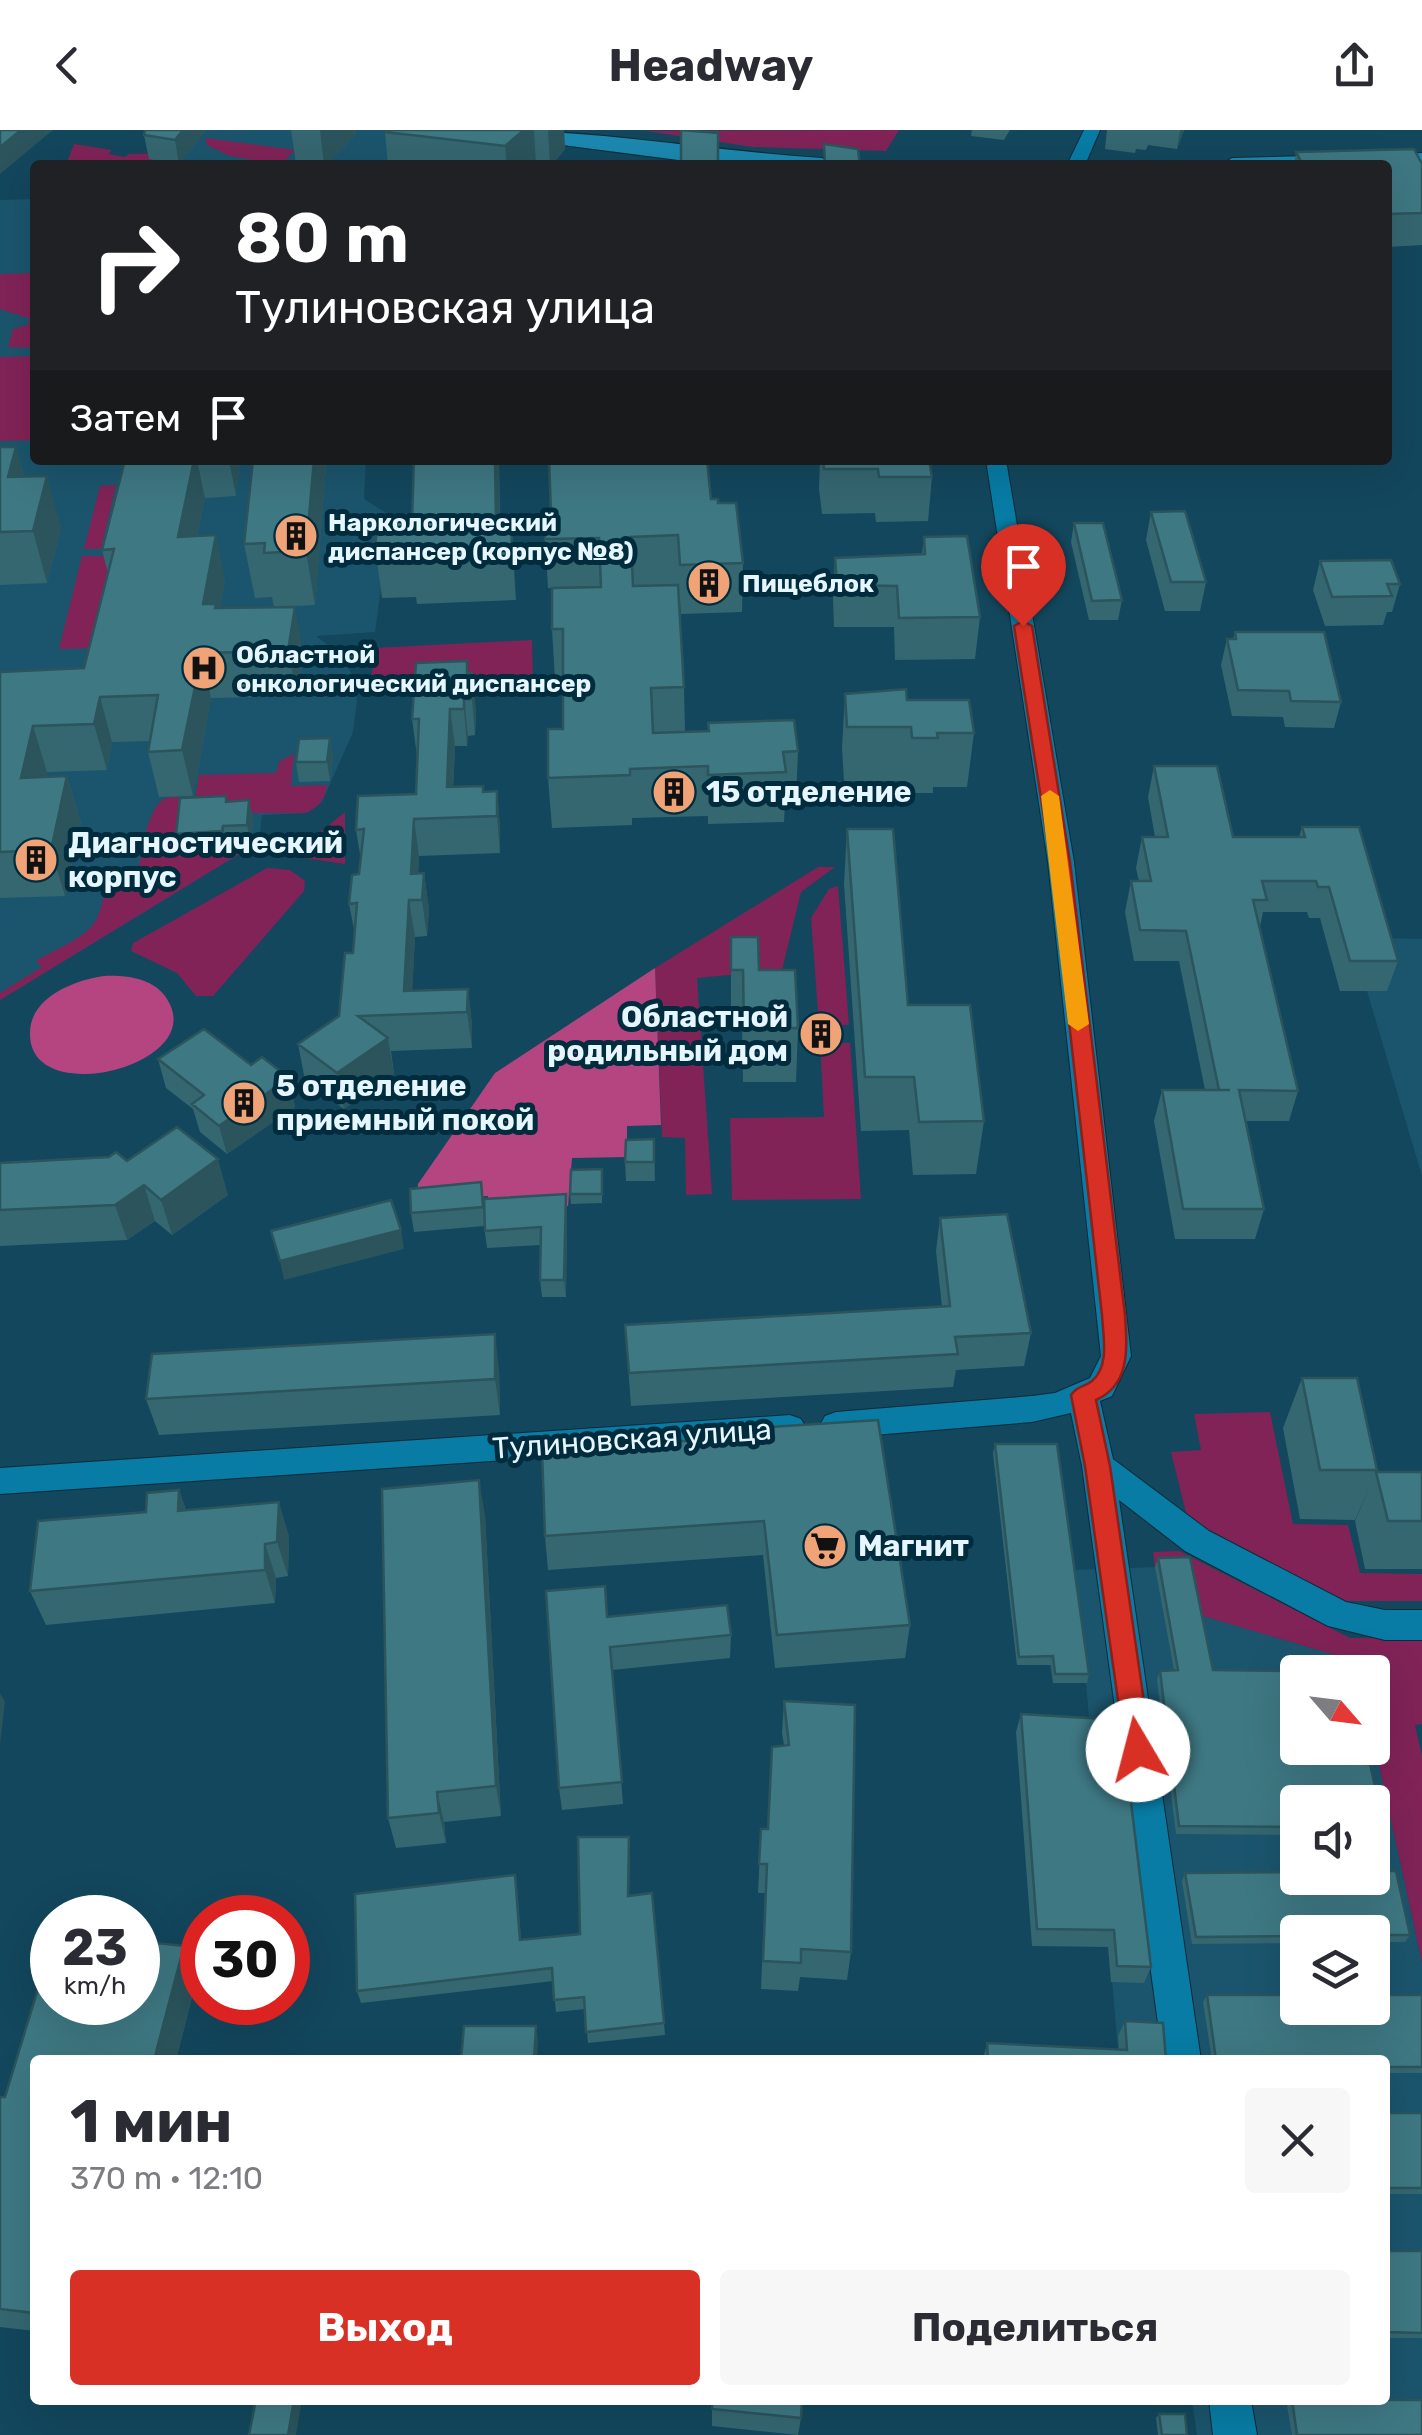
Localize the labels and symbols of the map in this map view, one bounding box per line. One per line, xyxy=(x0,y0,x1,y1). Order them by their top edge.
place label: Наркологический диспансер (корпус №8) xyxy=(328,508,634,566)
building icon: Наркологический диспансер (корпус №8) xyxy=(273,513,319,559)
pin xyxy=(981,524,1066,627)
building icon: Пищеблок xyxy=(686,560,732,606)
place label: Пищеблок xyxy=(742,569,874,598)
place label: Областной онкологический диспансер xyxy=(236,640,591,698)
hospital icon: Областной онкологический диспансер xyxy=(181,645,227,691)
building icon: 15 отделение xyxy=(651,769,697,815)
place label: 15 отделение xyxy=(706,774,911,810)
place label: Диагностический корпус xyxy=(68,825,343,895)
building icon: Диагностический корпус xyxy=(13,837,59,883)
place label: Областной родильный дом xyxy=(547,999,788,1069)
building icon: Областной родильный дом xyxy=(798,1011,844,1057)
place label: 5 отделение приемный покой xyxy=(276,1068,534,1138)
building icon: 5 отделение приемный покой xyxy=(221,1080,267,1126)
street label: Тулиновская улица xyxy=(491,1411,773,1467)
supermarket icon: Магнит xyxy=(802,1523,848,1569)
place label: Магнит xyxy=(858,1528,970,1564)
north arrow xyxy=(1280,1655,1390,1765)
position arrow xyxy=(1086,1698,1190,1802)
speed limit sign: 30 xyxy=(180,1895,310,2025)

